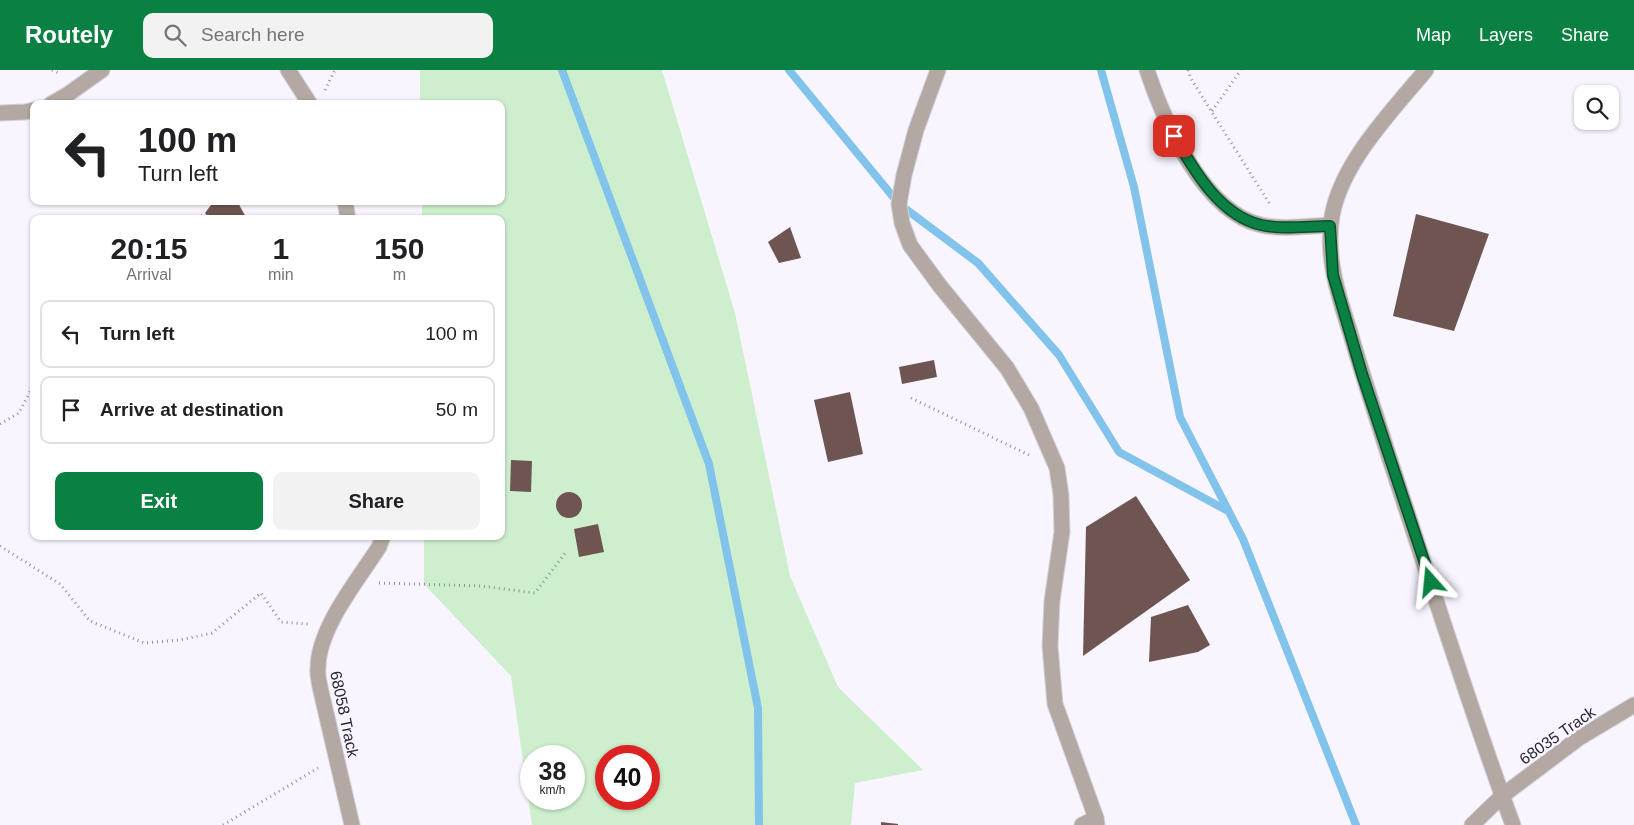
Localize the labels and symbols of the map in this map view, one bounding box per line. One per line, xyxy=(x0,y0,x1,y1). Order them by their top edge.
pin xyxy=(1153,115,1195,157)
position arrow xyxy=(1404,555,1456,607)
street label: 68058 Track xyxy=(327,669,362,760)
street label: 68035 Track xyxy=(1516,703,1599,768)
speed limit sign: 40 xyxy=(595,745,660,810)

